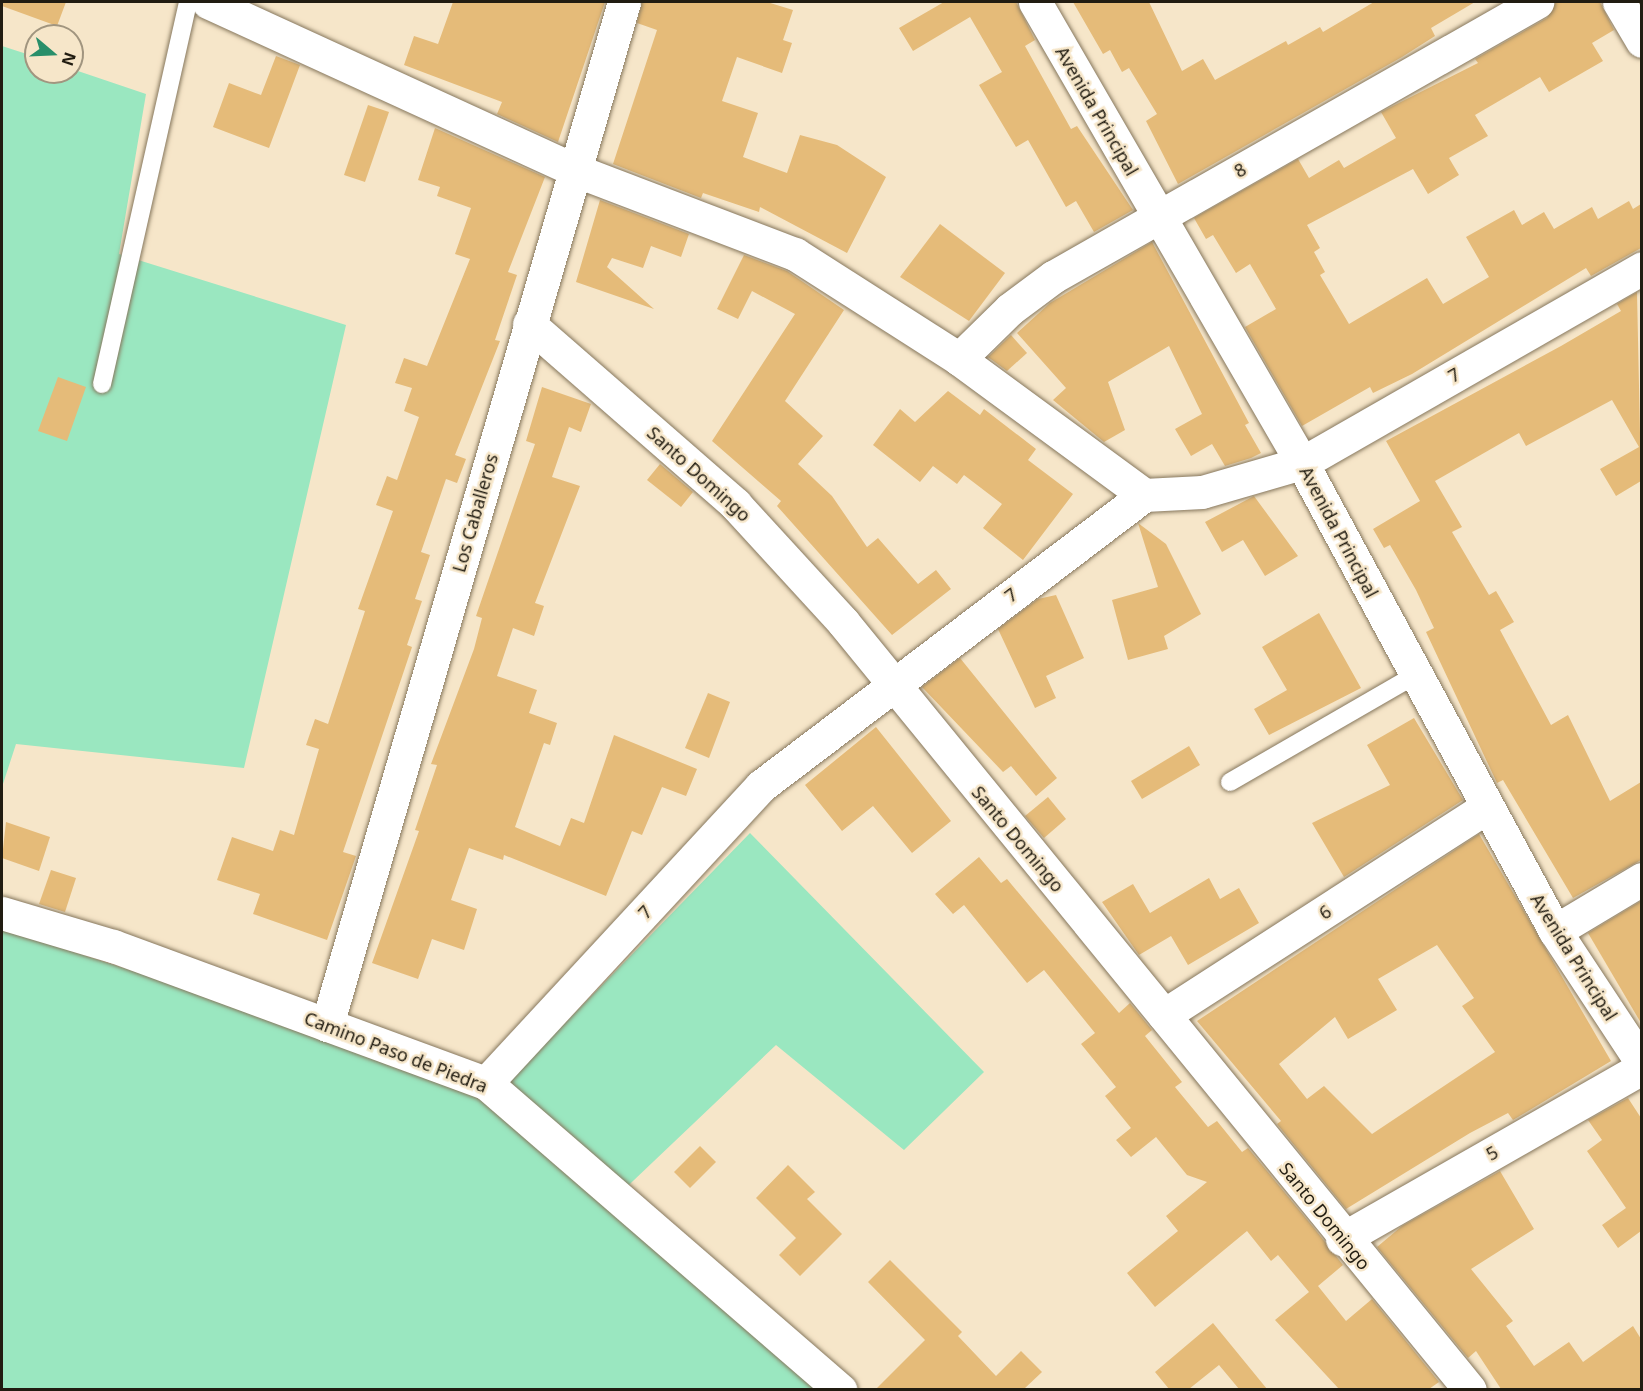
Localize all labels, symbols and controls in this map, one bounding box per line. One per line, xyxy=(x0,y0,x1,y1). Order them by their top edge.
north arrow xyxy=(24,24,84,84)
street label: Avenida Principal xyxy=(1051,43,1143,179)
text: N xyxy=(57,49,82,69)
street label: 8 xyxy=(1230,158,1250,182)
street label: 7 xyxy=(1444,363,1464,387)
street label: Santo Domingo xyxy=(643,422,755,526)
street label: Los Caballeros xyxy=(448,451,502,575)
street label: Avenida Principal xyxy=(1295,463,1383,601)
street label: 7 xyxy=(1000,583,1022,607)
street label: Santo Domingo xyxy=(967,782,1069,896)
street label: Avenida Principal xyxy=(1526,890,1622,1024)
street label: 6 xyxy=(1315,900,1335,924)
street label: 7 xyxy=(634,901,656,923)
street label: Camino Paso de Piedra xyxy=(301,1007,491,1097)
street label: 5 xyxy=(1482,1141,1502,1165)
street label: Santo Domingo xyxy=(1275,1158,1375,1274)

